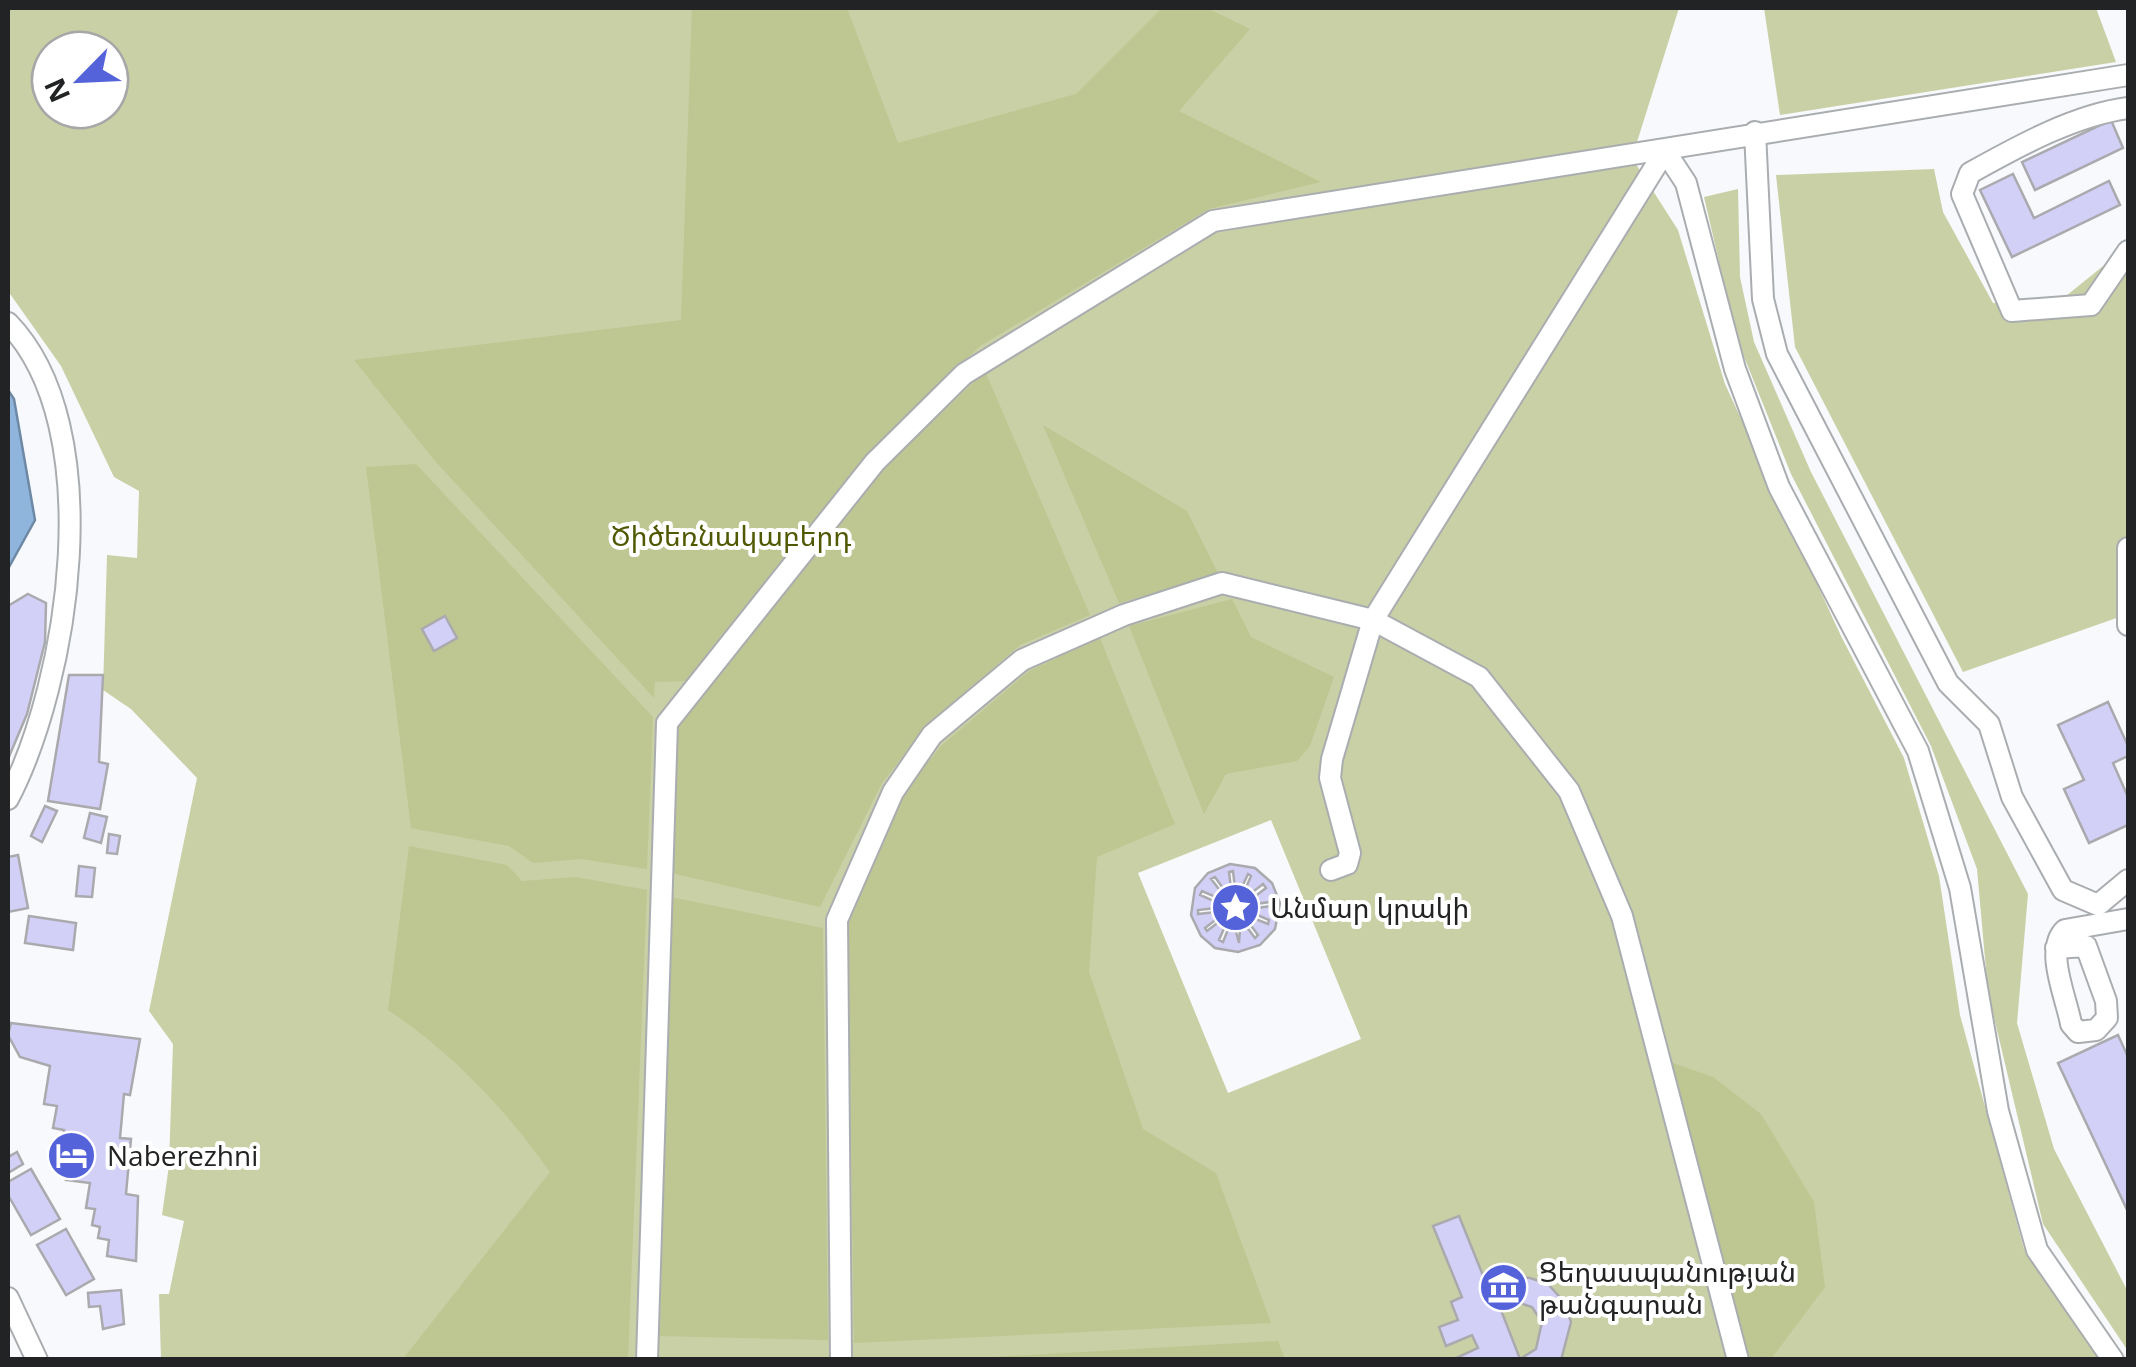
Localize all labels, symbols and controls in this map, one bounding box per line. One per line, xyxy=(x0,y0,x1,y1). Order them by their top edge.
north arrow xyxy=(30,30,130,130)
text: N xyxy=(34,72,78,109)
park label: Ծիծեռնակաբերդ xyxy=(611,516,851,554)
place icon: Անմար կրակի xyxy=(1209,882,1261,934)
place label: Անմար կրակի xyxy=(1270,888,1469,926)
hotel icon: Naberezhni xyxy=(46,1130,98,1182)
place label: Naberezhni xyxy=(107,1136,258,1174)
place label: Ցեղասպանության թանգարան xyxy=(1539,1252,1796,1322)
museum icon: Ցեղասպանության թանգարան xyxy=(1478,1262,1530,1314)

